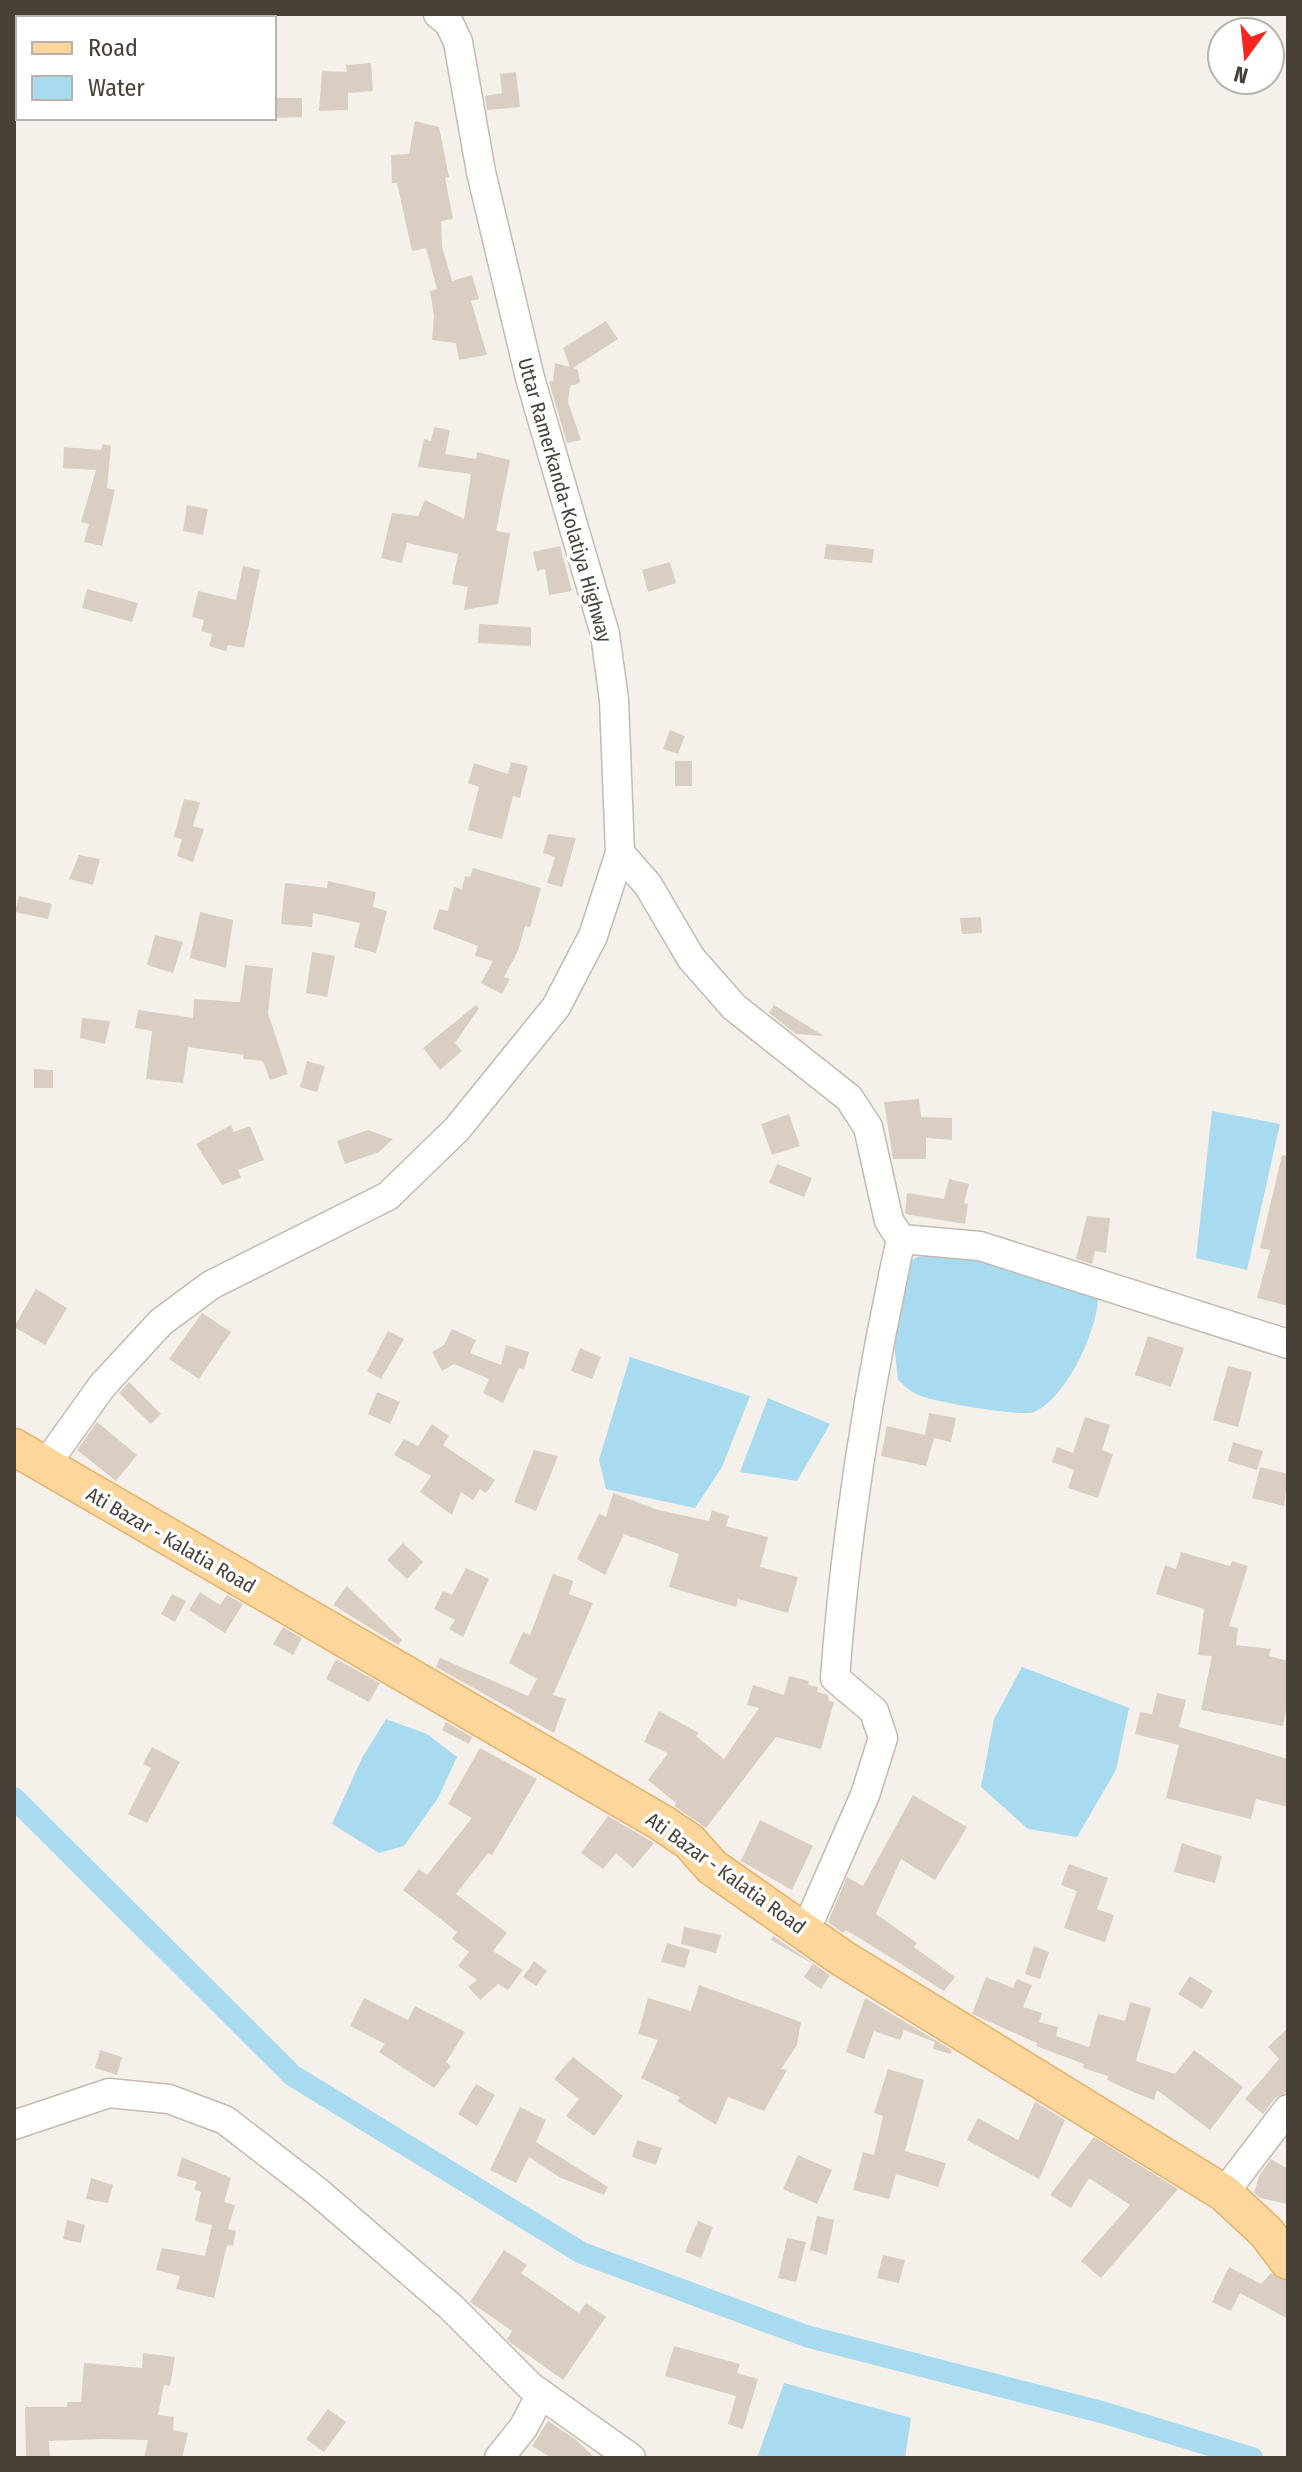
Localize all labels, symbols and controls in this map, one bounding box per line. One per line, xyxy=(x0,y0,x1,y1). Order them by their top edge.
legend xyxy=(16,16,276,120)
north arrow xyxy=(1206,16,1286,96)
text: Road xyxy=(88,34,138,62)
text: N xyxy=(1231,60,1251,90)
text: Water xyxy=(88,74,145,102)
street label: Uttar Ramerkanda-Kolatiya Highway xyxy=(513,355,617,645)
street label: Ati Bazar - Kalatia Road xyxy=(82,1482,260,1598)
street label: Ati Bazar - Kalatia Road xyxy=(642,1807,810,1939)

